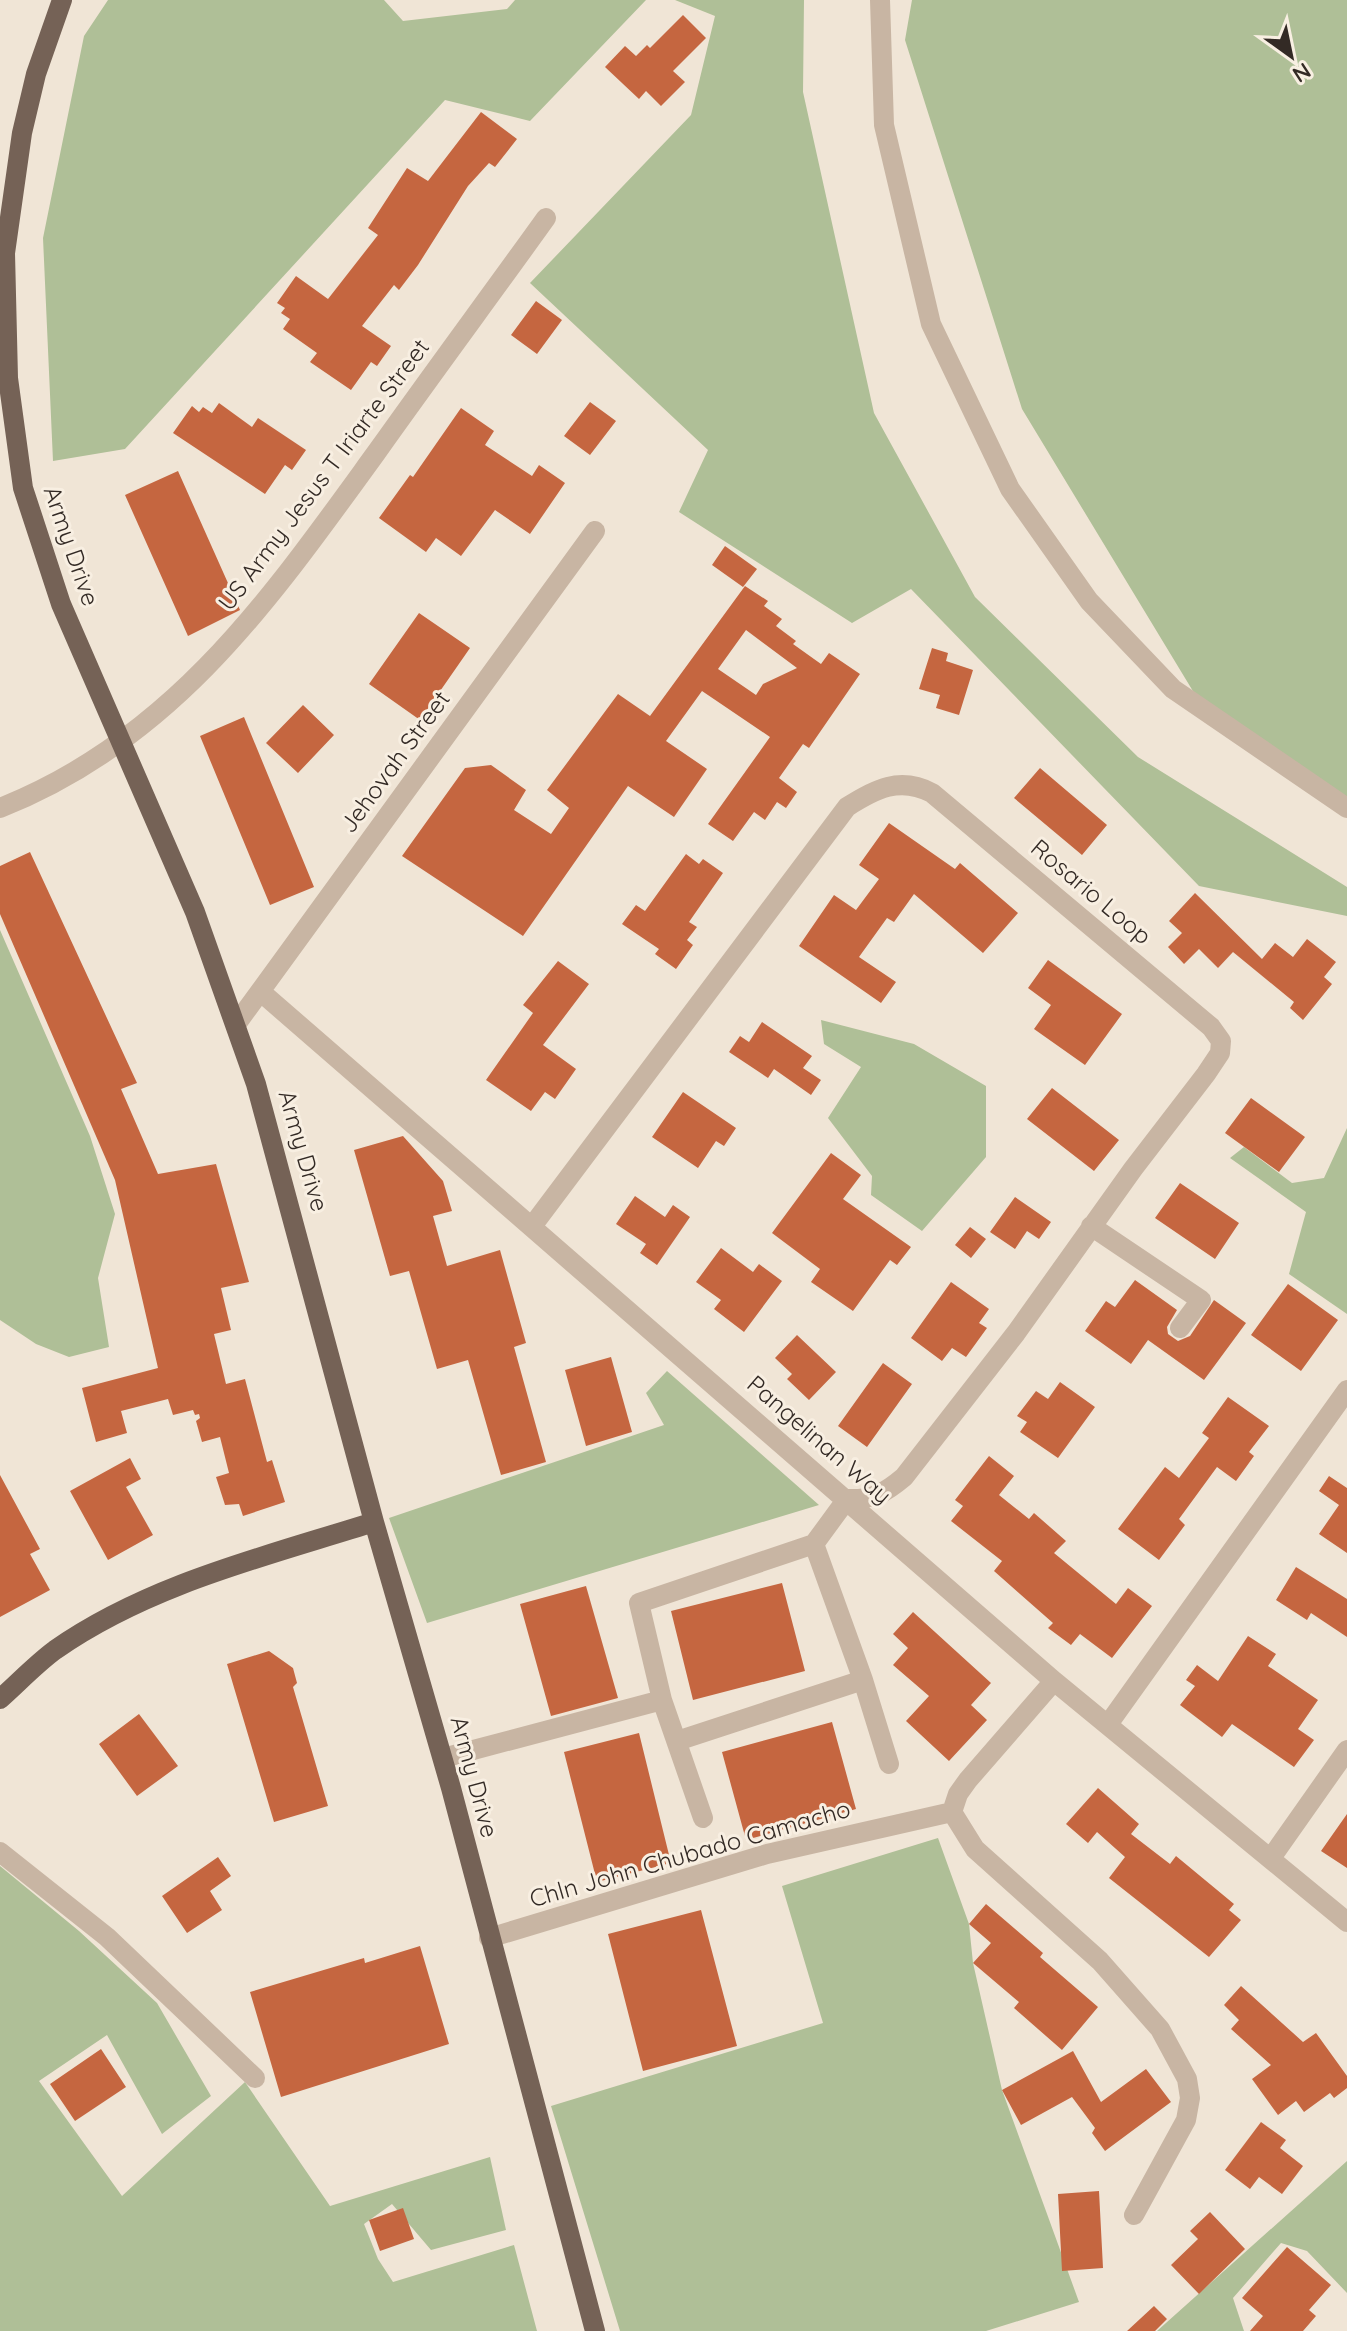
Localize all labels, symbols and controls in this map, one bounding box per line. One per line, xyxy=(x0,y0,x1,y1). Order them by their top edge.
north arrow xyxy=(1251,16,1331,96)
text: N xyxy=(1287,57,1316,89)
street label: US Army Jesus T Iriarte Street xyxy=(211,333,435,616)
street label: Army Drive xyxy=(37,482,106,609)
street label: Jehovah Street xyxy=(333,685,456,838)
street label: Rosario Loop xyxy=(1025,832,1158,950)
street label: Army Drive xyxy=(272,1087,336,1215)
street label: Pangelinan Way xyxy=(741,1368,898,1510)
street label: Army Drive xyxy=(444,1713,506,1841)
street label: Chln John Chubado Camacho xyxy=(526,1793,854,1913)

